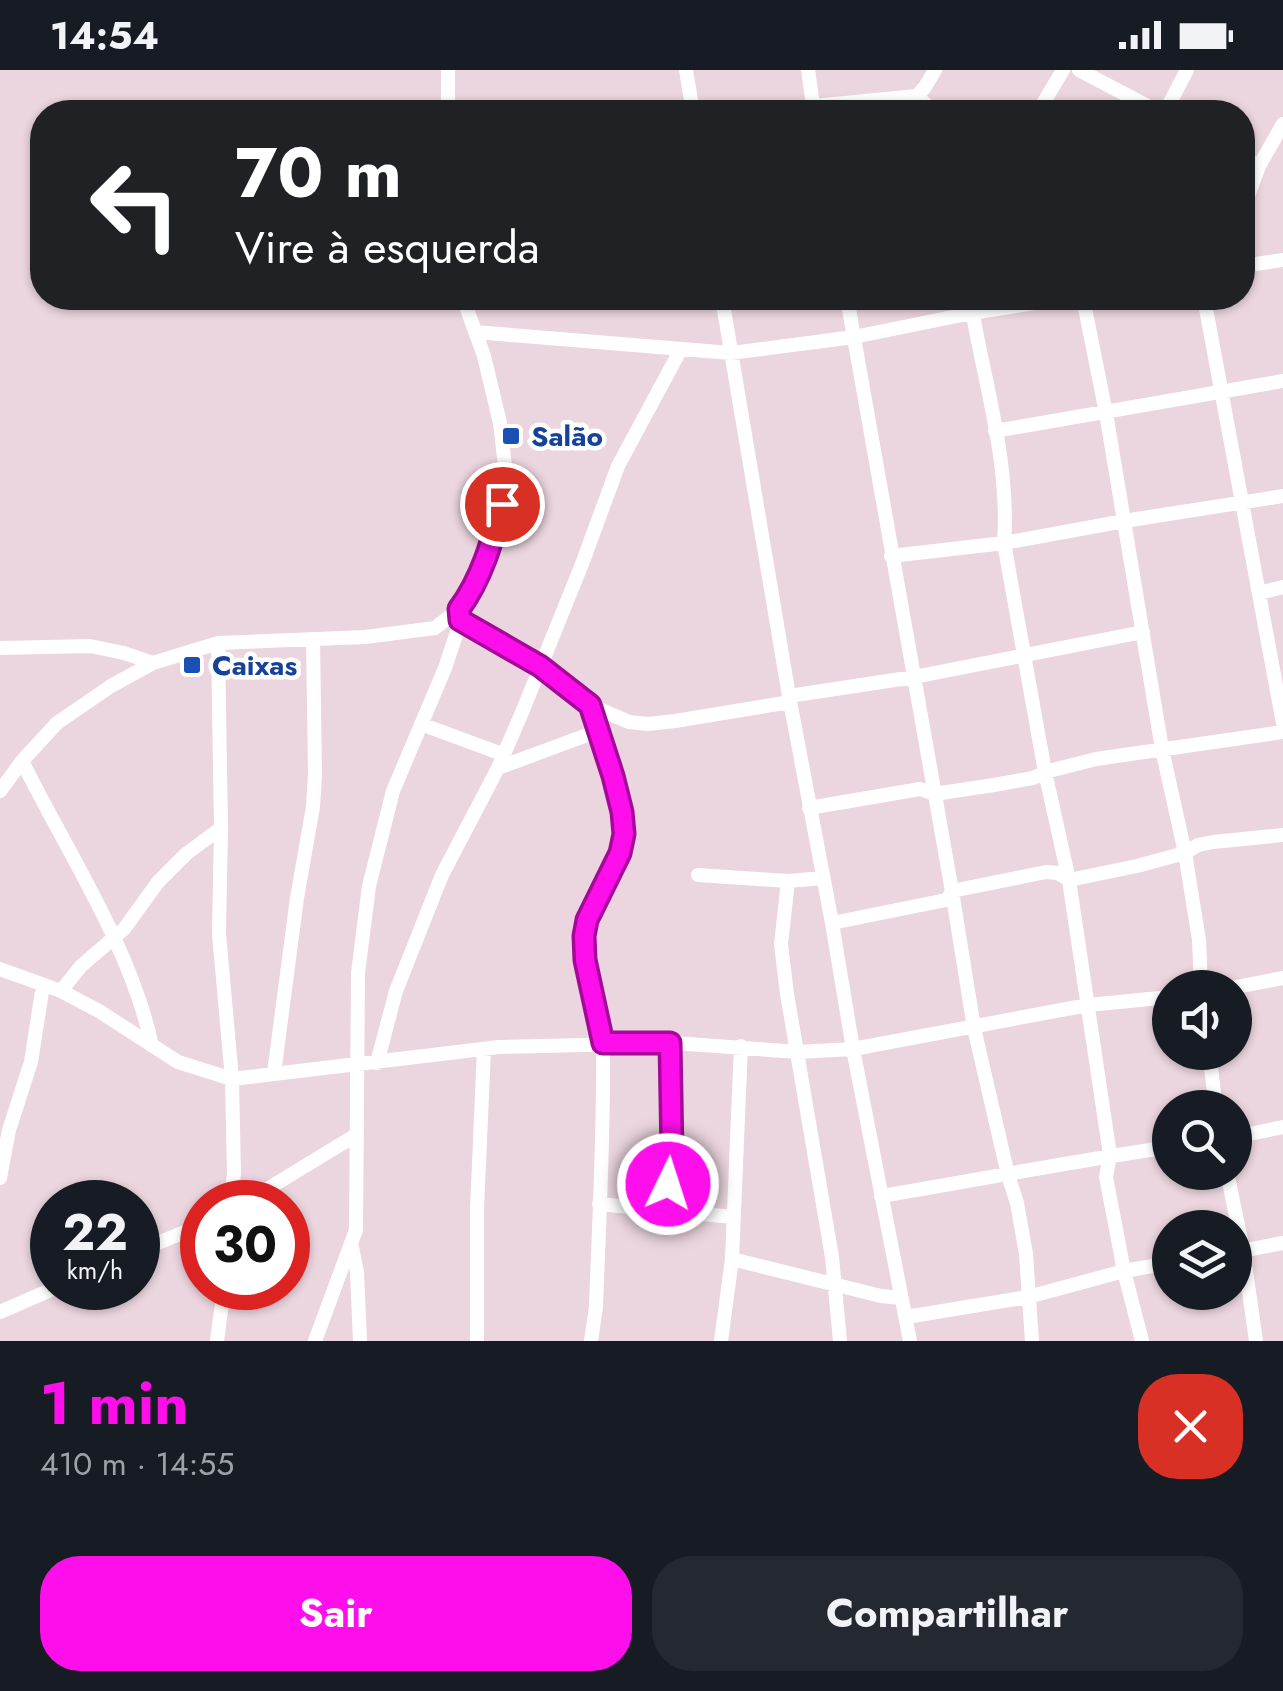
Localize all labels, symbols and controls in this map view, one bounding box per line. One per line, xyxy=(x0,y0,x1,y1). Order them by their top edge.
text: 14:54 xyxy=(50,8,159,63)
text: 70 m xyxy=(235,122,402,223)
icon: left xyxy=(70,140,200,270)
text: Vire à esquerda xyxy=(235,215,540,280)
place label: Salão xyxy=(531,416,603,457)
marker: Salão xyxy=(500,425,522,447)
pin xyxy=(460,462,545,547)
icon: arrive xyxy=(475,477,530,532)
place label: Caixas xyxy=(212,645,297,686)
marker: Caixas xyxy=(181,654,203,676)
map controls xyxy=(1152,970,1252,1310)
button: sound xyxy=(1152,970,1252,1070)
button: search xyxy=(1152,1090,1252,1190)
position arrow xyxy=(616,1132,720,1236)
speed limit sign: 30 xyxy=(180,1180,310,1310)
text: 22 xyxy=(62,1196,128,1269)
button: layers xyxy=(1152,1210,1252,1310)
text: km/h xyxy=(67,1252,123,1288)
text: 1 min xyxy=(40,1360,189,1447)
button: close xyxy=(1138,1374,1243,1479)
text: 410 m · 14:55 xyxy=(40,1441,234,1487)
button: Sair xyxy=(40,1556,632,1671)
button: Compartilhar xyxy=(652,1556,1243,1671)

